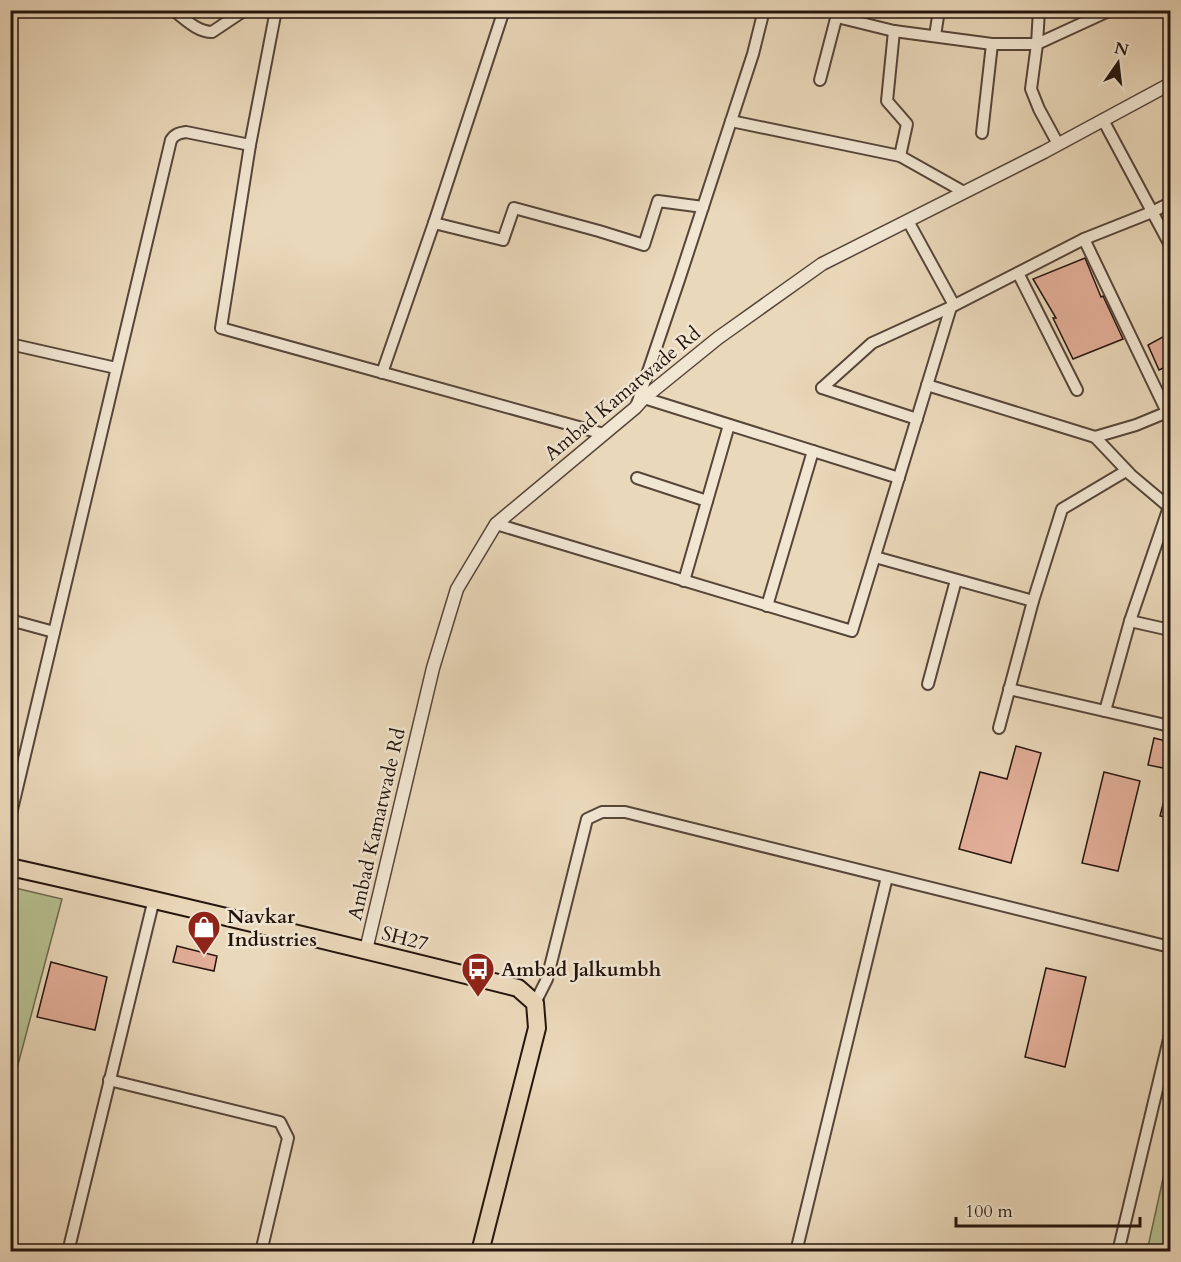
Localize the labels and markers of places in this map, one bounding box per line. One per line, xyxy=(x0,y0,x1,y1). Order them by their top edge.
place label: Navkar Industries xyxy=(227,903,317,953)
shop icon: Navkar Industries xyxy=(186,909,222,956)
bus stop icon: Ambad Jalkumbh xyxy=(460,951,496,998)
place label: Ambad Jalkumbh xyxy=(501,956,662,983)

